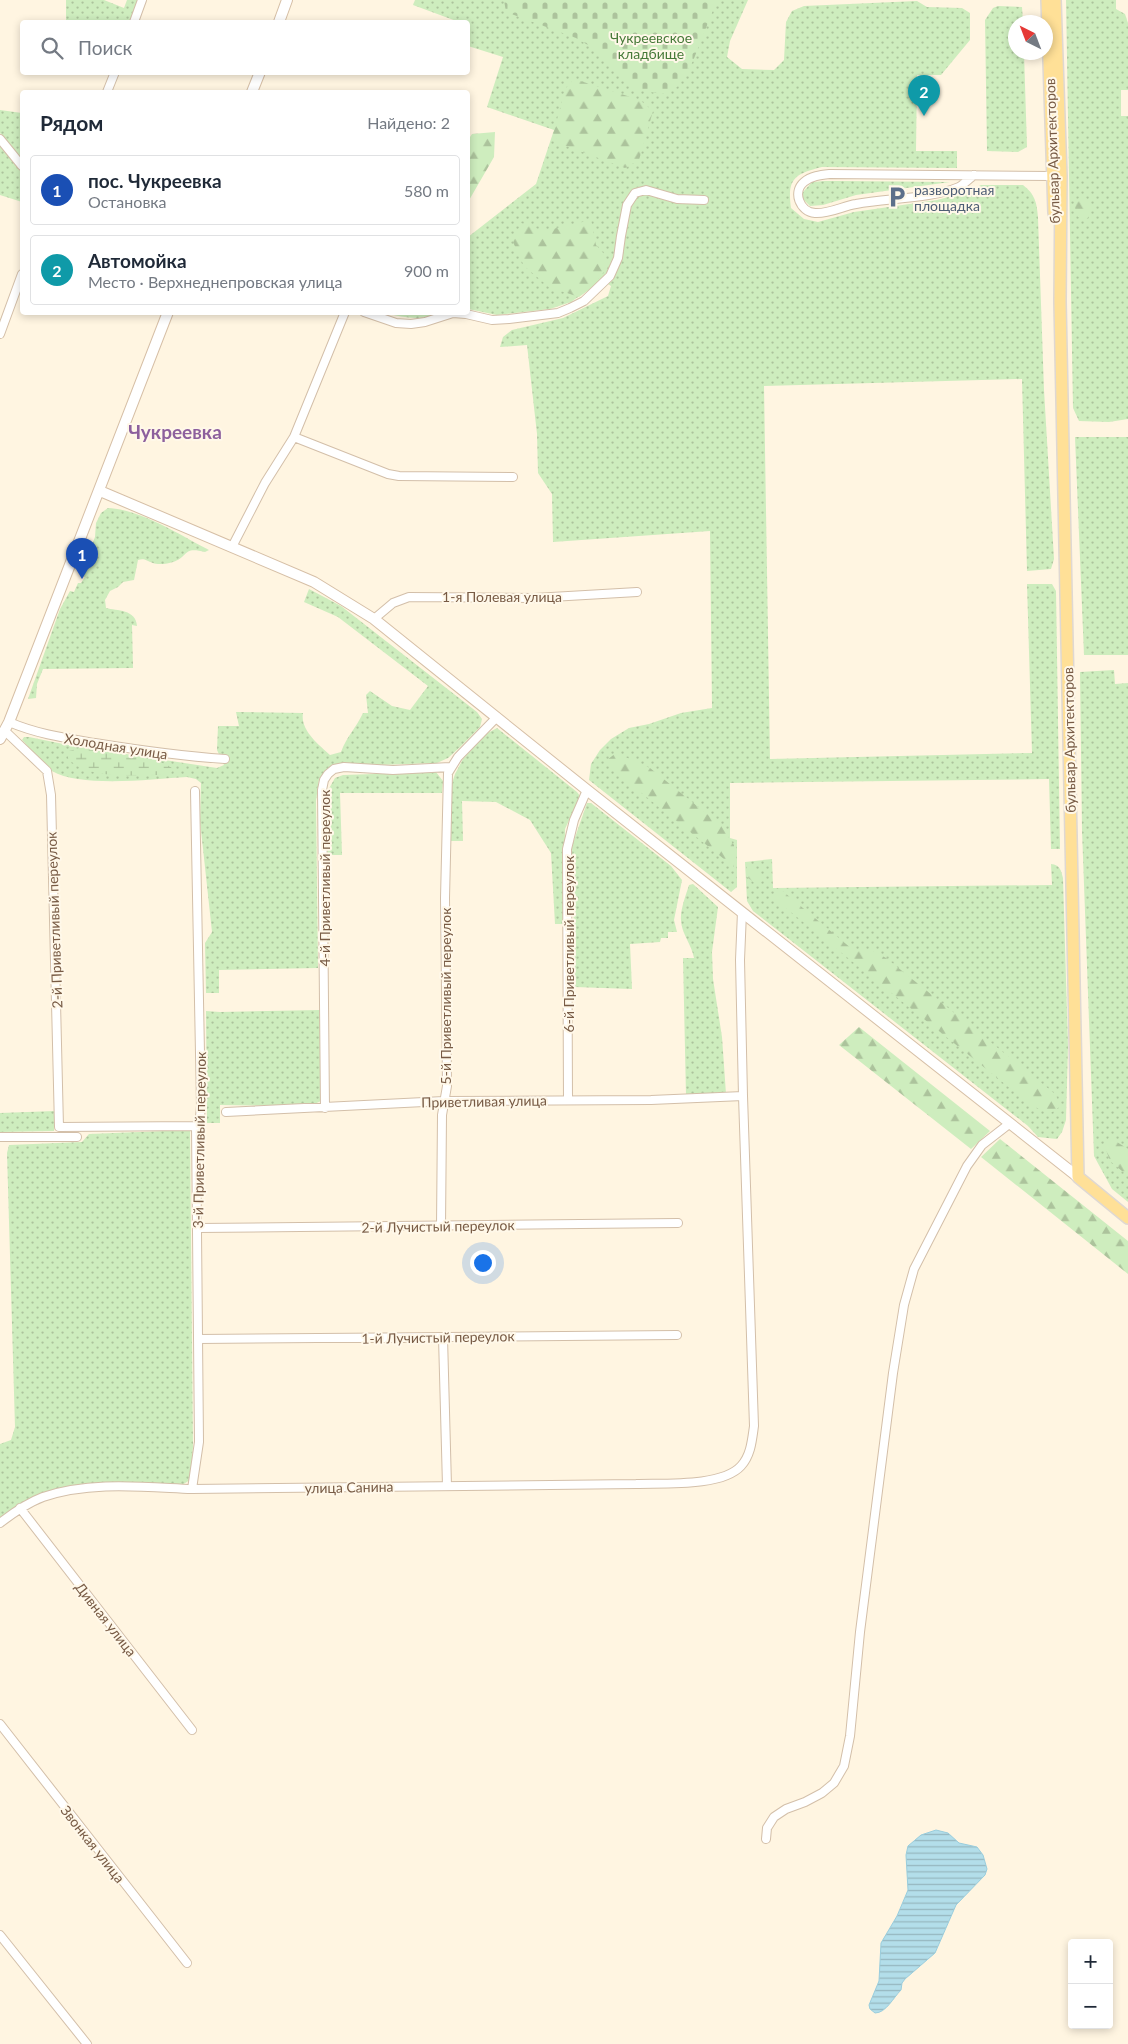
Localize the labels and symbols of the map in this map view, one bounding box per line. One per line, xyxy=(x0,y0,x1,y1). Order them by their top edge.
north arrow xyxy=(1008,15,1053,60)
park label: Чукреевское кладбище xyxy=(610,29,692,62)
pin: 2 xyxy=(908,75,940,116)
street label: бульвар Архитекторов xyxy=(1041,78,1063,224)
place label: разворотная площадка xyxy=(914,181,994,214)
parking icon: разворотная площадка xyxy=(884,184,910,210)
district label: Чукреевка xyxy=(128,420,222,443)
pin: 1 xyxy=(66,538,98,579)
street label: 1-я Полевая улица xyxy=(442,588,562,605)
street label: бульвар Архитекторов xyxy=(1059,667,1079,813)
street label: Холодная улица xyxy=(63,729,169,763)
street label: 4-й Приветливый переулок xyxy=(316,789,333,966)
street label: 2-й Приветливый переулок xyxy=(42,831,66,1009)
street label: 6-й Приветливый переулок xyxy=(560,855,577,1032)
street label: 5-й Приветливый переулок xyxy=(437,907,454,1084)
street label: 3-й Приветливый переулок xyxy=(189,1051,209,1229)
street label: Приветливая улица xyxy=(421,1091,547,1111)
street label: 2-й Лучистый переулок xyxy=(361,1216,515,1236)
your location xyxy=(470,1250,496,1276)
street label: 1-й Лучистый переулок xyxy=(361,1327,515,1347)
street label: улица Санина xyxy=(304,1478,394,1496)
street label: Дивная улица xyxy=(72,1579,140,1660)
street label: Звонкая улица xyxy=(57,1802,129,1886)

